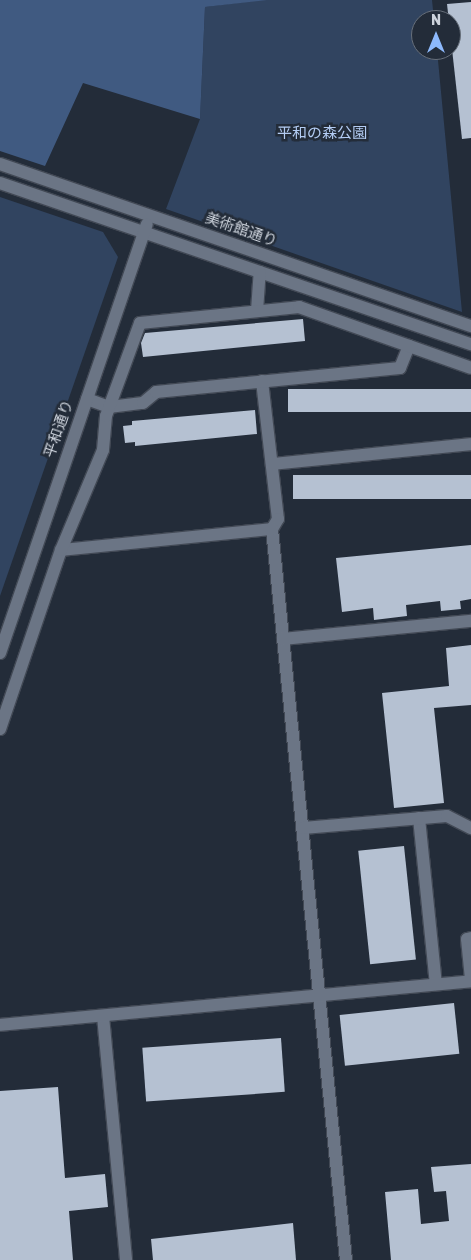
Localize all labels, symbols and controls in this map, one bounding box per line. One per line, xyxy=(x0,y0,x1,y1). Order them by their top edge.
north arrow xyxy=(411,10,461,60)
text: N xyxy=(431,12,441,29)
park label: 平和の森公園 xyxy=(277,125,367,143)
street label: 美術館通り xyxy=(203,209,279,251)
street label: 平和通り xyxy=(41,398,77,460)

